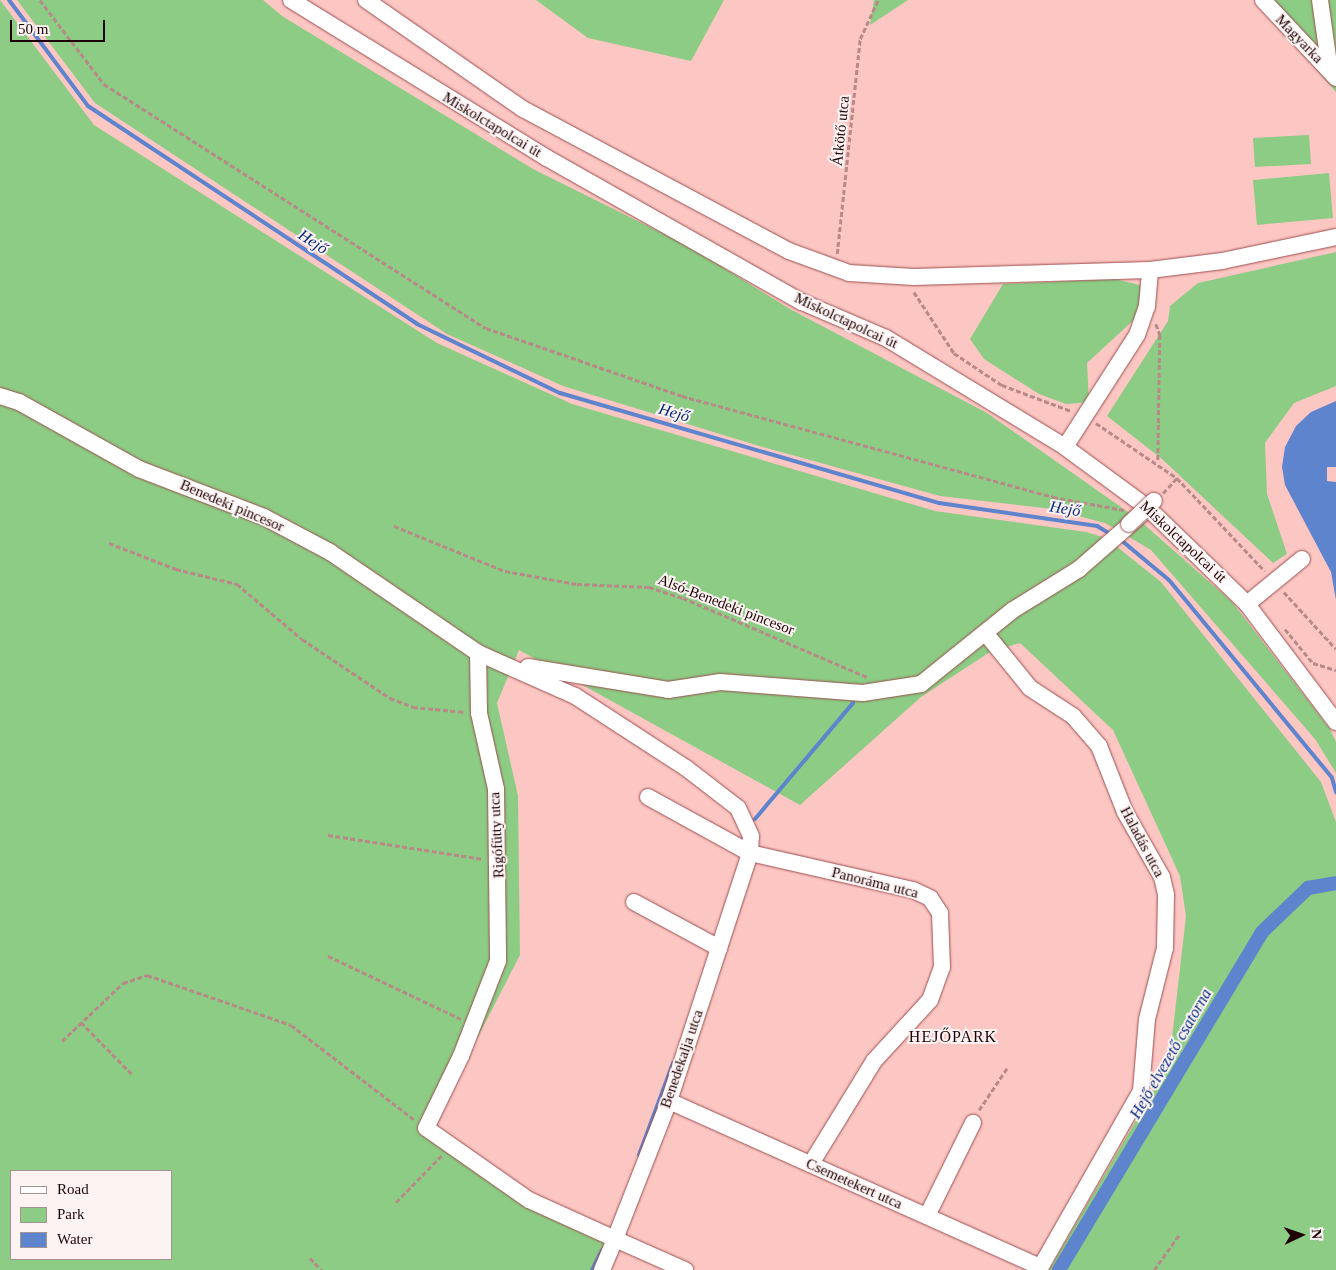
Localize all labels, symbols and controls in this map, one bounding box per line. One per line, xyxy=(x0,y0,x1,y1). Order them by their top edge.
scale bar xyxy=(12,10,108,42)
street label: Magyarka xyxy=(1271,11,1327,67)
text: 50 m xyxy=(18,21,48,37)
street label: Miskolctapolcai út xyxy=(439,88,545,162)
street label: Átkötő utca xyxy=(828,95,854,167)
water label: Hejő xyxy=(295,225,331,259)
street label: Miskolctapolcai út xyxy=(791,289,901,353)
water label: Hejő xyxy=(656,399,692,427)
street label: Benedeki pincesor xyxy=(177,476,287,536)
water label: Hejő xyxy=(1048,497,1082,521)
street label: Miskolctapolcai út xyxy=(1136,497,1230,587)
street label: Alsó-Benedeki pincesor xyxy=(655,571,797,639)
street label: Rigófütty utca xyxy=(486,791,508,879)
street label: Haladás utca xyxy=(1116,804,1168,880)
street label: Panoráma utca xyxy=(830,864,920,902)
water label: Hejő elvezető csatorna xyxy=(1126,986,1216,1122)
street label: Benedekalja utca xyxy=(657,1007,707,1111)
district label: HEJŐPARK xyxy=(908,1027,998,1047)
street label: Csemetekert utca xyxy=(803,1155,905,1213)
legend xyxy=(10,1170,172,1260)
text: Road xyxy=(57,1181,89,1197)
text: Park xyxy=(57,1206,85,1222)
north arrow xyxy=(1276,1210,1326,1260)
text: N xyxy=(1309,1229,1324,1240)
text: Water xyxy=(57,1231,92,1247)

